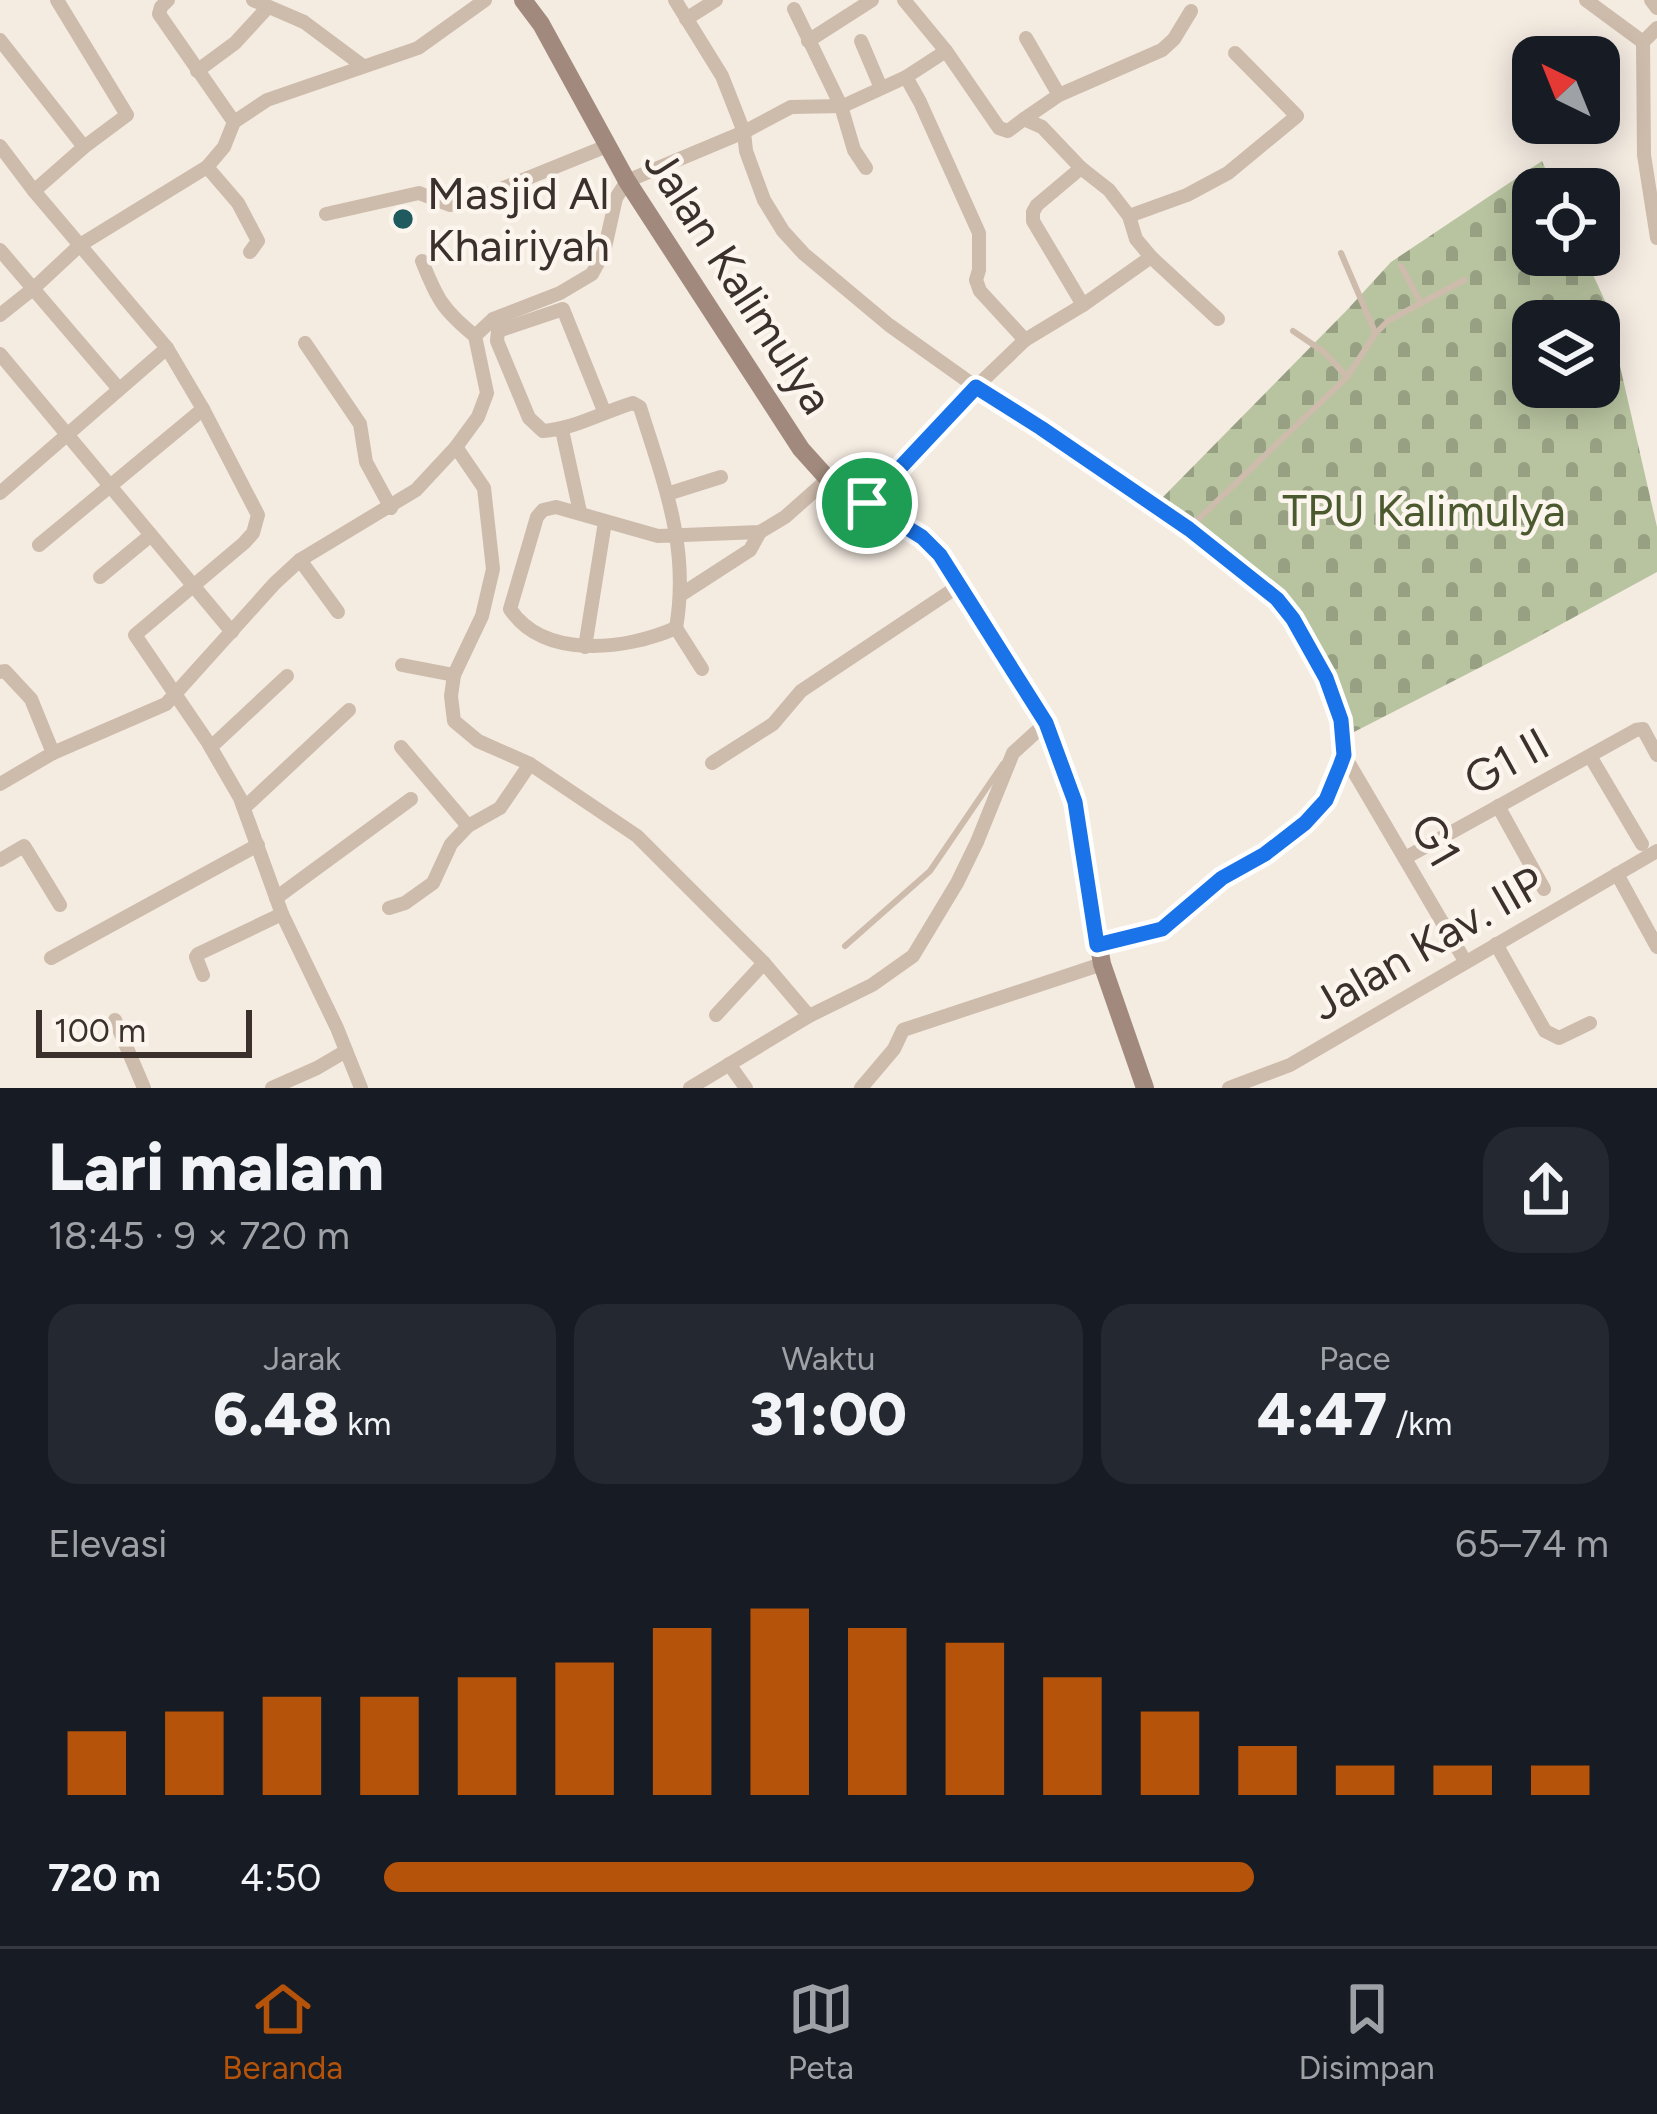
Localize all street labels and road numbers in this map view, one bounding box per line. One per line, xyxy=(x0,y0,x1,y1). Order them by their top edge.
street label: Jalan Kalimulya xyxy=(633,138,845,424)
street label: G1 II xyxy=(1454,716,1558,806)
street label: G1 xyxy=(1399,804,1473,876)
street label: Jalan Kav. IIP xyxy=(1301,855,1553,1031)

